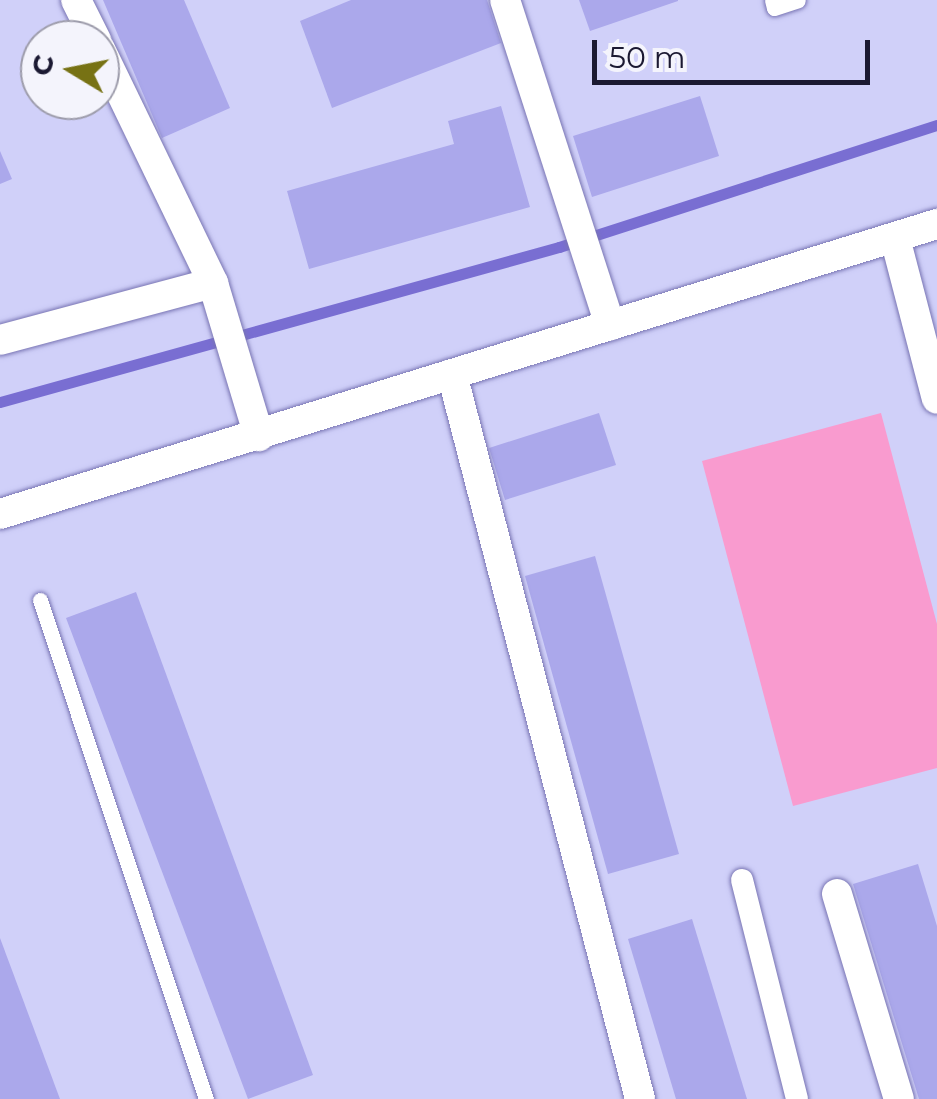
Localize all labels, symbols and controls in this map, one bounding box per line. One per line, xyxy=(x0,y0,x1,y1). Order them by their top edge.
north arrow xyxy=(20,20,120,120)
scale bar xyxy=(597,20,874,82)
text: 50 m xyxy=(609,39,686,76)
text: С xyxy=(24,52,61,78)

